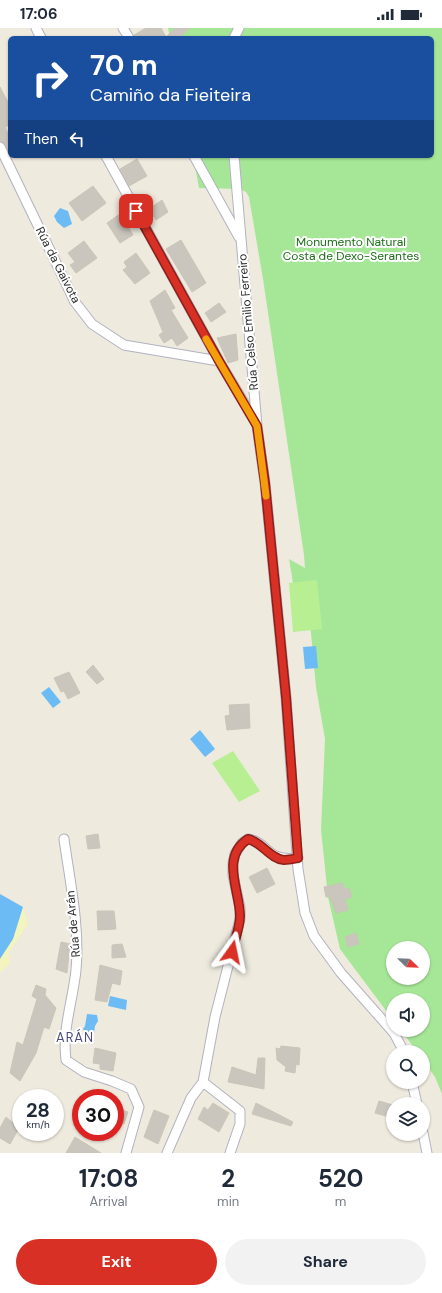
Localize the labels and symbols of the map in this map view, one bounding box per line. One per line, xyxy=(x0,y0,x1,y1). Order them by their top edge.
pin xyxy=(119,194,153,228)
street label: Rúa da Gaivota xyxy=(32,224,84,306)
park label: Monumento Natural Costa de Dexo-Serantes xyxy=(283,234,419,264)
street label: Rúa Celso Emilio Ferreiro xyxy=(234,253,262,391)
street label: Rúa de Arán xyxy=(62,890,84,958)
position arrow xyxy=(211,931,253,973)
north arrow xyxy=(386,941,430,985)
district label: ARÁN xyxy=(56,1028,94,1046)
speed limit sign: 30 xyxy=(72,1089,124,1141)

